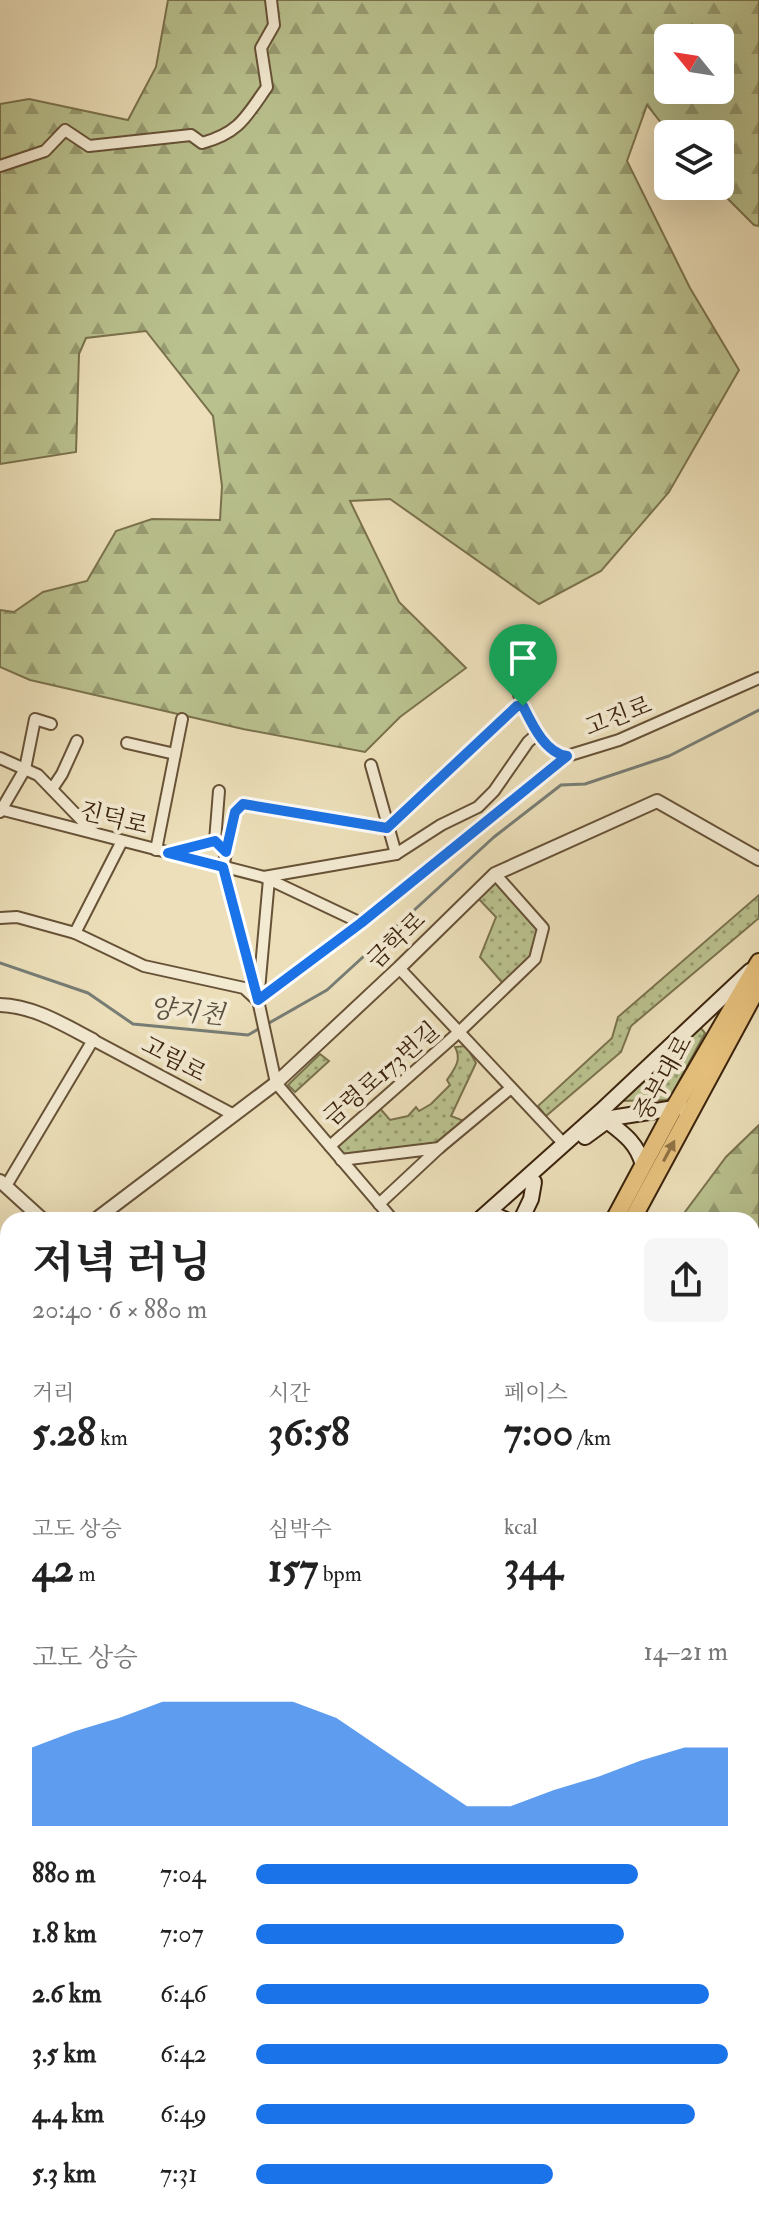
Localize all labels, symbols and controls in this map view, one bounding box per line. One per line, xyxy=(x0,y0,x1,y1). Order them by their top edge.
north arrow xyxy=(654,24,734,104)
map controls xyxy=(654,24,734,200)
button: layers xyxy=(654,120,734,200)
pin xyxy=(489,624,557,706)
icon: arrive xyxy=(501,636,545,680)
street label: 고진로 xyxy=(580,690,656,743)
street label: 진덕로 xyxy=(76,795,151,842)
street label: 금학로 xyxy=(361,905,432,976)
water label: 양지천 xyxy=(148,992,228,1032)
street label: 금령로173번길 xyxy=(317,1015,446,1134)
street label: 고림로 xyxy=(136,1029,212,1089)
street label: 중부대로 xyxy=(627,1030,699,1126)
one-way arrow xyxy=(661,1140,675,1162)
text: 저녁 러닝 xyxy=(32,1236,211,1291)
button: share xyxy=(644,1238,728,1322)
text: 20:40 · 6 × 880 m xyxy=(32,1294,207,1326)
text: 거리 xyxy=(32,1379,75,1407)
text: 시간 xyxy=(268,1379,311,1407)
text: 페이스 xyxy=(504,1379,568,1407)
text: 5.28 xyxy=(32,1407,96,1458)
text: 36:58 xyxy=(268,1407,350,1458)
text: 7:00 xyxy=(504,1407,573,1458)
text: km xyxy=(96,1424,128,1452)
text: /km xyxy=(573,1424,611,1452)
text: kcal xyxy=(504,1513,538,1541)
text: 고도 상승 xyxy=(32,1515,122,1543)
text: 심박수 xyxy=(268,1515,332,1543)
text: 344 xyxy=(504,1541,562,1592)
text: 42 xyxy=(32,1543,74,1594)
text: 157 xyxy=(268,1543,318,1594)
text: m xyxy=(74,1560,96,1588)
text: bpm xyxy=(318,1560,362,1588)
text: 14–21 m xyxy=(643,1636,728,1668)
text: 고도 상승 xyxy=(32,1642,138,1674)
text: 880 m xyxy=(32,1858,95,1890)
text: 7:04 xyxy=(160,1858,206,1890)
text: 1.8 km xyxy=(32,1918,97,1950)
text: 7:07 xyxy=(160,1918,204,1950)
text: 2.6 km xyxy=(32,1978,101,2010)
text: 6:46 xyxy=(160,1978,207,2010)
text: 3.5 km xyxy=(32,2038,96,2070)
text: 6:42 xyxy=(160,2038,207,2070)
text: 4.4 km xyxy=(32,2098,104,2130)
text: 6:49 xyxy=(160,2098,207,2130)
text: 5.3 km xyxy=(32,2158,96,2190)
text: 7:31 xyxy=(160,2158,198,2190)

